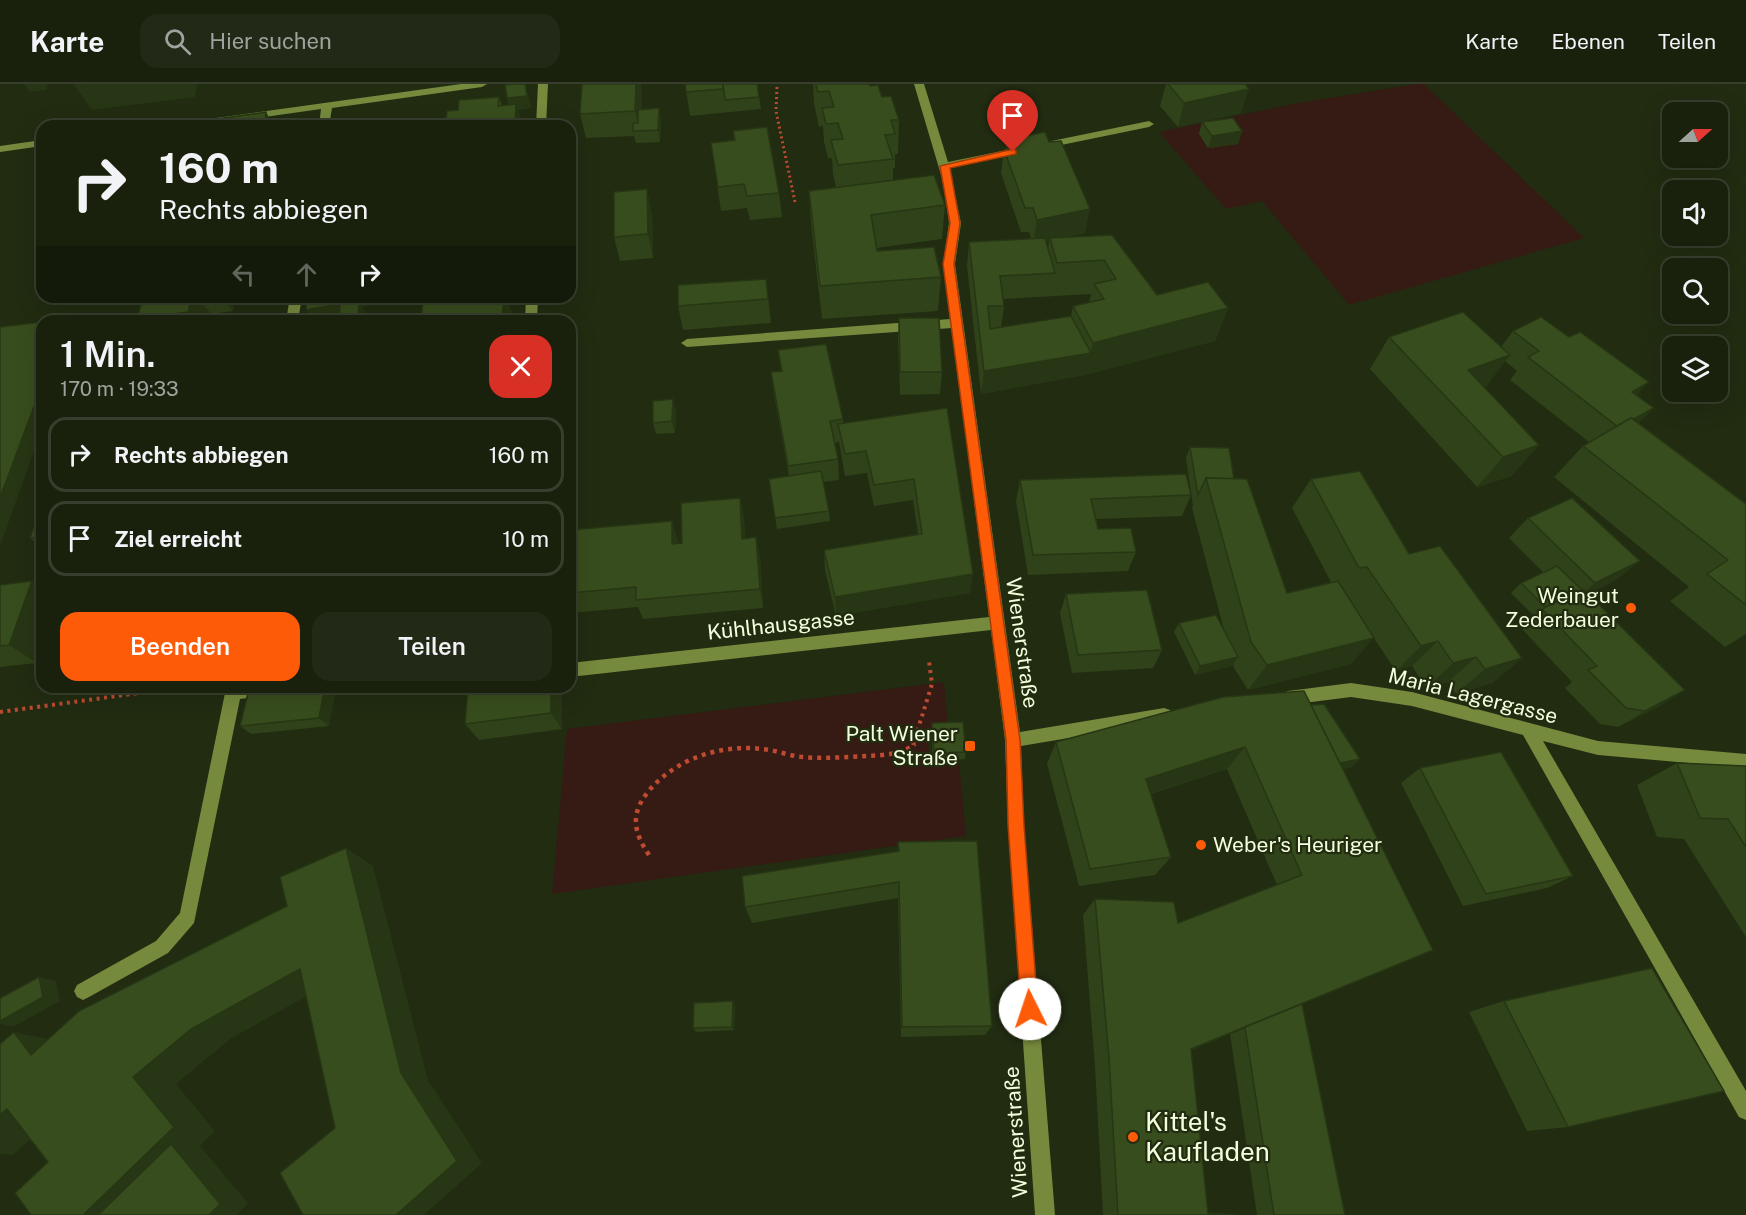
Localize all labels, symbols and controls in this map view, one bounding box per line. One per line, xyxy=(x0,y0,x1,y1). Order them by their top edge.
search box xyxy=(140,14,560,68)
text: Karte xyxy=(30,25,104,58)
icon: search xyxy=(161,25,194,58)
text: Hier suchen xyxy=(209,28,332,54)
text: Karte xyxy=(1465,29,1519,54)
text: Ebenen xyxy=(1552,29,1625,54)
text: Teilen xyxy=(1658,29,1716,54)
pin xyxy=(987,90,1038,152)
icon: arrive xyxy=(996,99,1029,132)
north arrow xyxy=(1662,102,1728,168)
map controls xyxy=(1662,102,1728,402)
text: 160 m xyxy=(159,143,279,192)
icon: right xyxy=(60,144,138,222)
button: sound xyxy=(1662,180,1728,246)
text: Rechts abbiegen xyxy=(159,193,368,225)
icon: left xyxy=(227,258,260,291)
icon: ahead xyxy=(290,258,323,291)
icon: right xyxy=(353,258,386,291)
button: search xyxy=(1662,258,1728,324)
text: 1 Min. xyxy=(60,333,156,375)
button: close xyxy=(489,335,552,398)
button: layers xyxy=(1662,336,1728,402)
text: 170 m · 19:33 xyxy=(60,377,179,401)
icon: right xyxy=(63,438,96,471)
text: Rechts abbiegen xyxy=(114,442,289,468)
text: 160 m xyxy=(489,442,549,468)
icon: arrive xyxy=(63,522,96,555)
text: Ziel erreicht xyxy=(114,526,242,552)
text: 10 m xyxy=(502,526,549,552)
street label: Wienerstraße xyxy=(1001,576,1044,710)
place label: Weingut Zederbauer xyxy=(1505,583,1619,632)
marker: Weingut Zederbauer xyxy=(1624,601,1638,615)
street label: Kühlhausgasse xyxy=(706,604,856,645)
button: Beenden xyxy=(60,612,300,681)
button: Teilen xyxy=(312,612,552,681)
street label: Maria Lagergasse xyxy=(1386,662,1560,729)
place label: Palt Wiener Straße xyxy=(846,721,958,770)
marker: Palt Wiener Straße xyxy=(963,739,977,753)
place label: Weber's Heuriger xyxy=(1213,832,1382,857)
marker: Weber's Heuriger xyxy=(1194,838,1208,852)
position arrow xyxy=(998,977,1062,1041)
street label: Wienerstraße xyxy=(998,1066,1033,1199)
place label: Kittel's Kaufladen xyxy=(1145,1106,1270,1167)
marker: Kittel's Kaufladen xyxy=(1126,1130,1140,1144)

